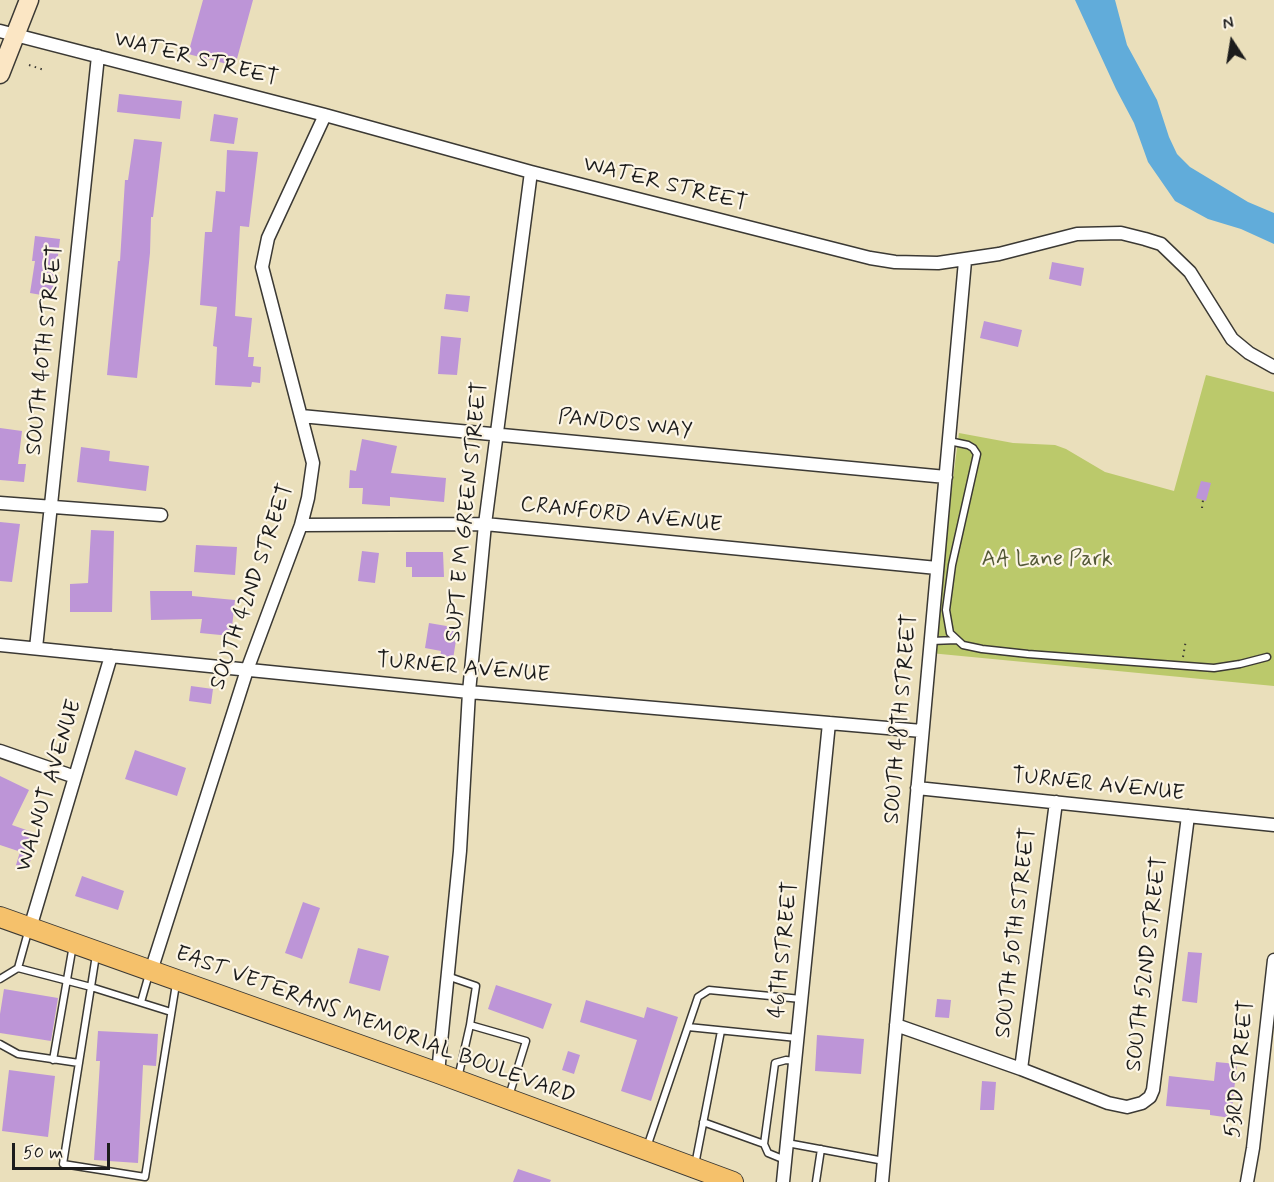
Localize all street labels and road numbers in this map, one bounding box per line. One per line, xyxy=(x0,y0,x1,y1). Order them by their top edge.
street label: WATER STREET xyxy=(111,27,281,93)
street label: WATER STREET xyxy=(580,152,750,218)
street label: SOUTH 40TH STREET xyxy=(22,243,70,457)
street label: SUPT E M GREEN STREET xyxy=(441,380,495,644)
street label: PANDOS WAY xyxy=(557,405,693,445)
street label: SOUTH 42ND STREET xyxy=(205,481,301,693)
street label: CRANFORD AVENUE xyxy=(519,492,723,540)
street label: SOUTH 48TH STREET xyxy=(880,613,924,825)
street label: TURNER AVENUE xyxy=(375,648,551,690)
street label: WALNUT AVENUE xyxy=(11,697,89,875)
street label: TURNER AVENUE xyxy=(1010,764,1186,808)
street label: SOUTH 50TH STREET xyxy=(991,826,1043,1040)
street label: SOUTH 52ND STREET xyxy=(1122,855,1174,1073)
street label: 46TH STREET xyxy=(765,880,805,1020)
street label: EAST VETERANS MEMORIAL BOULEVARD xyxy=(171,941,579,1111)
street label: 53RD STREET xyxy=(1221,999,1261,1139)

